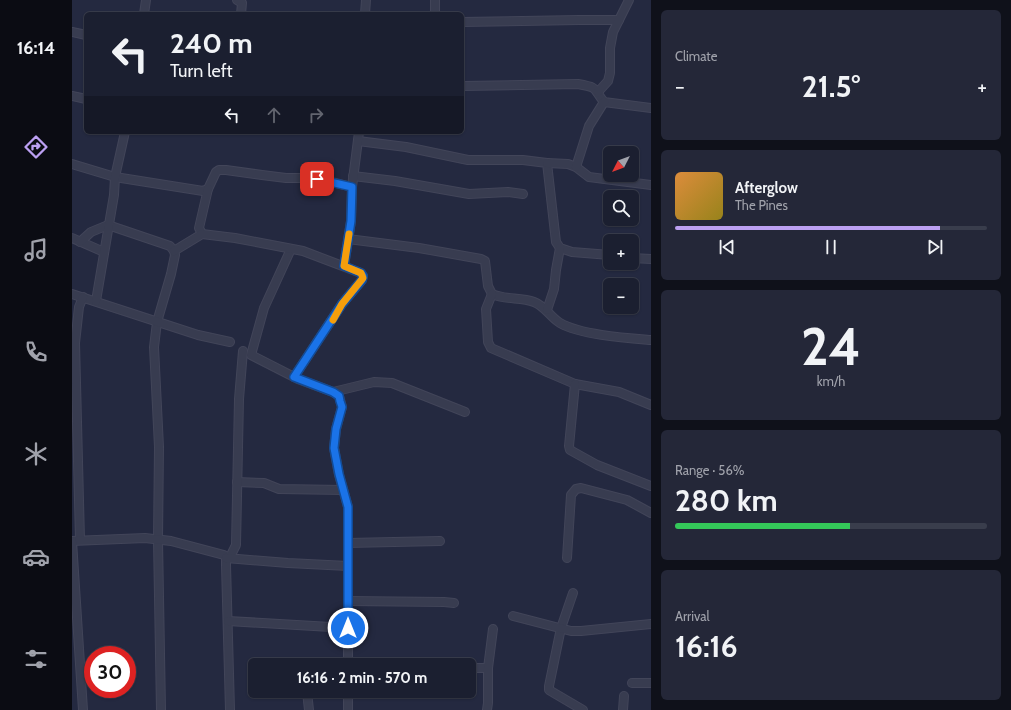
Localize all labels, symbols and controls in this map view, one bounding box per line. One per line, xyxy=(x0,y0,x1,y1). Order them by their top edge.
text: 240 m xyxy=(170,26,253,60)
icon: left xyxy=(104,28,156,80)
text: 16:14 xyxy=(17,37,55,59)
text: Climate xyxy=(675,48,717,64)
text: Turn left xyxy=(170,60,233,82)
text: 21.5° xyxy=(802,68,860,105)
text: − xyxy=(675,73,685,100)
text: + xyxy=(977,73,987,100)
icon: left xyxy=(221,104,243,126)
icon: ahead xyxy=(263,104,285,126)
icon: right xyxy=(305,104,327,126)
icon: directions xyxy=(22,133,50,161)
north arrow xyxy=(603,146,639,182)
map controls xyxy=(603,146,639,314)
pin xyxy=(300,162,334,196)
icon: arrive xyxy=(306,168,328,190)
text: Afterglow xyxy=(735,179,798,197)
button: search xyxy=(603,190,639,226)
text: The Pines xyxy=(735,197,788,213)
button: + xyxy=(603,234,639,270)
icon: music xyxy=(22,236,50,264)
icon: previous xyxy=(716,236,738,258)
icon: pause xyxy=(820,236,842,258)
icon: next xyxy=(924,236,946,258)
button: − xyxy=(603,278,639,314)
text: 24 xyxy=(801,315,861,378)
icon: phone xyxy=(22,338,50,366)
text: km/h xyxy=(817,373,845,389)
icon: climate xyxy=(22,440,50,468)
text: Range · 56% xyxy=(675,462,744,478)
text: 280 km xyxy=(675,482,778,519)
icon: car xyxy=(22,543,50,571)
position arrow xyxy=(327,607,369,649)
text: Arrival xyxy=(675,608,710,624)
text: 16:16 xyxy=(675,628,738,665)
icon: filters xyxy=(22,645,50,673)
speed limit sign: 30 xyxy=(84,646,136,698)
text: 16:16 · 2 min · 570 m xyxy=(297,669,427,687)

